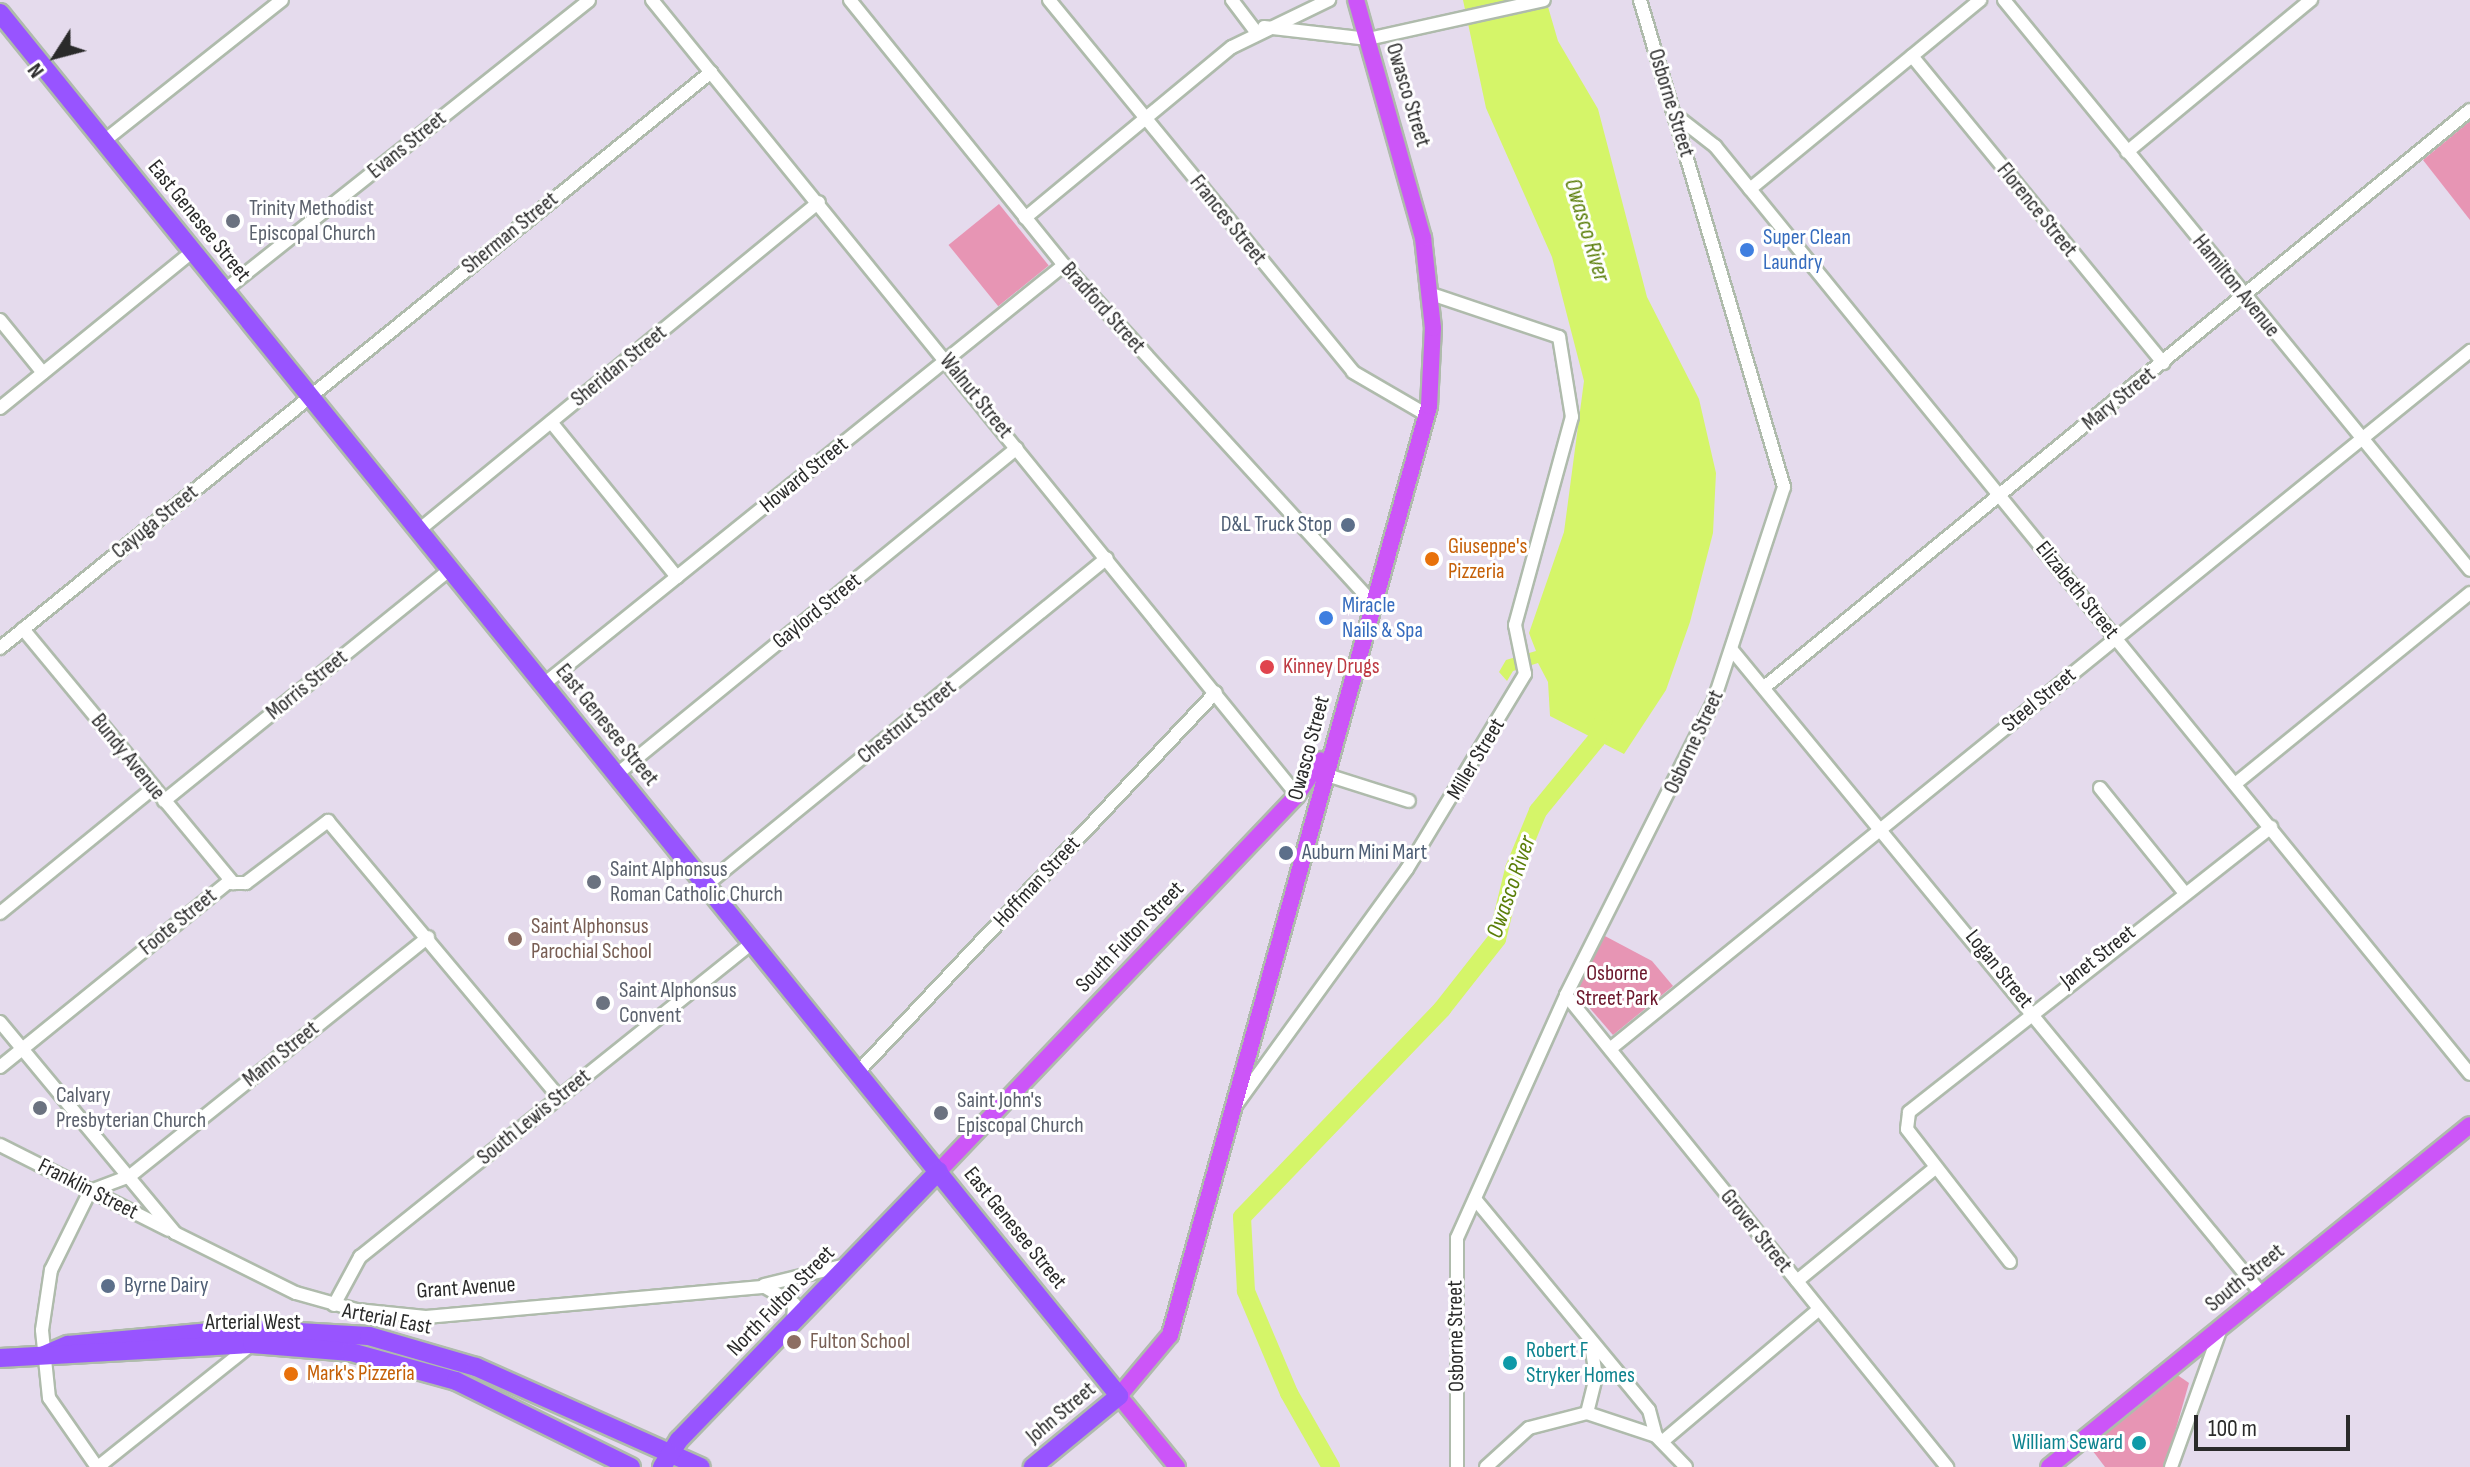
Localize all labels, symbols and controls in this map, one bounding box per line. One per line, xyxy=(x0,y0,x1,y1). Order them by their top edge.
north arrow xyxy=(16,16,96,96)
street label: Owasco Street xyxy=(1380,40,1436,150)
street label: Osborne Street xyxy=(1642,46,1700,160)
text: N xyxy=(22,58,51,83)
street label: Evans Street xyxy=(363,105,451,185)
street label: East Genesee Street xyxy=(142,155,256,287)
street label: Florence Street xyxy=(1991,158,2083,262)
street label: Frances Street xyxy=(1184,170,1272,270)
water label: Owasco River xyxy=(1558,175,1616,285)
street label: Sherman Street xyxy=(457,186,563,280)
place label: Trinity Methodist Episcopal Church xyxy=(249,195,376,246)
marker: Trinity Methodist Episcopal Church xyxy=(224,212,242,230)
place label: Super Clean Laundry xyxy=(1763,224,1851,276)
street label: Hamilton Avenue xyxy=(2187,229,2285,343)
marker: Super Clean Laundry xyxy=(1738,241,1756,259)
street label: Bradford Street xyxy=(1055,257,1151,359)
street label: Sheridan Street xyxy=(566,320,672,412)
street label: Walnut Street xyxy=(934,348,1018,444)
street label: Mary Street xyxy=(2077,362,2161,436)
street label: Howard Street xyxy=(755,431,853,519)
street label: Cayuga Street xyxy=(107,479,203,565)
place label: D&L Truck Stop xyxy=(1221,512,1332,538)
marker: D&L Truck Stop xyxy=(1339,516,1357,534)
place label: Giuseppe's Pizzeria xyxy=(1448,533,1527,584)
street label: Elizabeth Street xyxy=(2030,536,2124,644)
marker: Giuseppe's Pizzeria xyxy=(1423,550,1441,568)
street label: Gaylord Street xyxy=(768,567,866,655)
place label: Miracle Nails & Spa xyxy=(1342,592,1423,644)
marker: Miracle Nails & Spa xyxy=(1317,609,1335,627)
street label: Morris Street xyxy=(261,644,353,726)
place label: Kinney Drugs xyxy=(1283,654,1380,680)
marker: Kinney Drugs xyxy=(1258,658,1276,676)
street label: East Genesee Street xyxy=(550,659,664,791)
street label: Steel Street xyxy=(1997,662,2081,738)
street label: Chestnut Street xyxy=(853,674,961,770)
street label: Osborne Street xyxy=(1658,686,1730,798)
street label: Owasco Street xyxy=(1282,693,1336,803)
street label: Bundy Avenue xyxy=(85,709,171,805)
street label: Miller Street xyxy=(1441,713,1511,805)
street label: Hoffman Street xyxy=(988,831,1086,933)
water label: Owasco River xyxy=(1480,832,1542,942)
place label: Auburn Mini Mart xyxy=(1302,840,1427,866)
marker: Auburn Mini Mart xyxy=(1277,844,1295,862)
place label: Saint Alphonsus Roman Catholic Church xyxy=(610,856,783,908)
marker: Saint Alphonsus Roman Catholic Church xyxy=(585,873,603,891)
street label: South Fulton Street xyxy=(1071,876,1189,998)
street label: Foote Street xyxy=(134,883,222,961)
place label: Saint Alphonsus Parochial School xyxy=(531,913,652,964)
street label: Janet Street xyxy=(2055,920,2141,994)
street label: Logan Street xyxy=(1959,924,2039,1014)
marker: Saint Alphonsus Parochial School xyxy=(506,930,524,948)
park label: Osborne Street Park xyxy=(1576,960,1658,1012)
place label: Saint Alphonsus Convent xyxy=(619,977,737,1028)
marker: Saint Alphonsus Convent xyxy=(594,994,612,1012)
street label: Mann Street xyxy=(238,1015,324,1093)
street label: South Lewis Street xyxy=(472,1063,596,1171)
place label: Calvary Presbyterian Church xyxy=(56,1082,206,1134)
place label: Saint John's Episcopal Church xyxy=(957,1087,1084,1138)
marker: Calvary Presbyterian Church xyxy=(31,1099,49,1117)
marker: Saint John's Episcopal Church xyxy=(932,1104,950,1122)
street label: Franklin Street xyxy=(34,1153,142,1225)
street label: East Genesee Street xyxy=(958,1162,1072,1294)
street label: Grover Street xyxy=(1714,1184,1798,1278)
street label: South Street xyxy=(2200,1238,2290,1318)
street label: North Fulton Street xyxy=(722,1240,840,1362)
street label: Grant Avenue xyxy=(416,1271,516,1305)
place label: Byrne Dairy xyxy=(124,1273,208,1299)
marker: Byrne Dairy xyxy=(99,1277,117,1295)
street label: Osborne Street xyxy=(1442,1280,1470,1392)
street label: Arterial East xyxy=(340,1297,434,1341)
street label: Arterial West xyxy=(205,1310,301,1336)
place label: Fulton School xyxy=(810,1329,910,1355)
marker: Fulton School xyxy=(785,1333,803,1351)
place label: Robert F Stryker Homes xyxy=(1526,1337,1635,1388)
marker: Robert F Stryker Homes xyxy=(1501,1354,1519,1372)
place label: Mark's Pizzeria xyxy=(307,1361,415,1387)
marker: Mark's Pizzeria xyxy=(282,1365,300,1383)
street label: John Street xyxy=(1021,1376,1101,1450)
scale bar xyxy=(2198,1399,2354,1449)
text: 100 m xyxy=(2208,1414,2257,1443)
place label: William Seward xyxy=(2012,1430,2123,1456)
marker: William Seward xyxy=(2130,1434,2148,1452)

